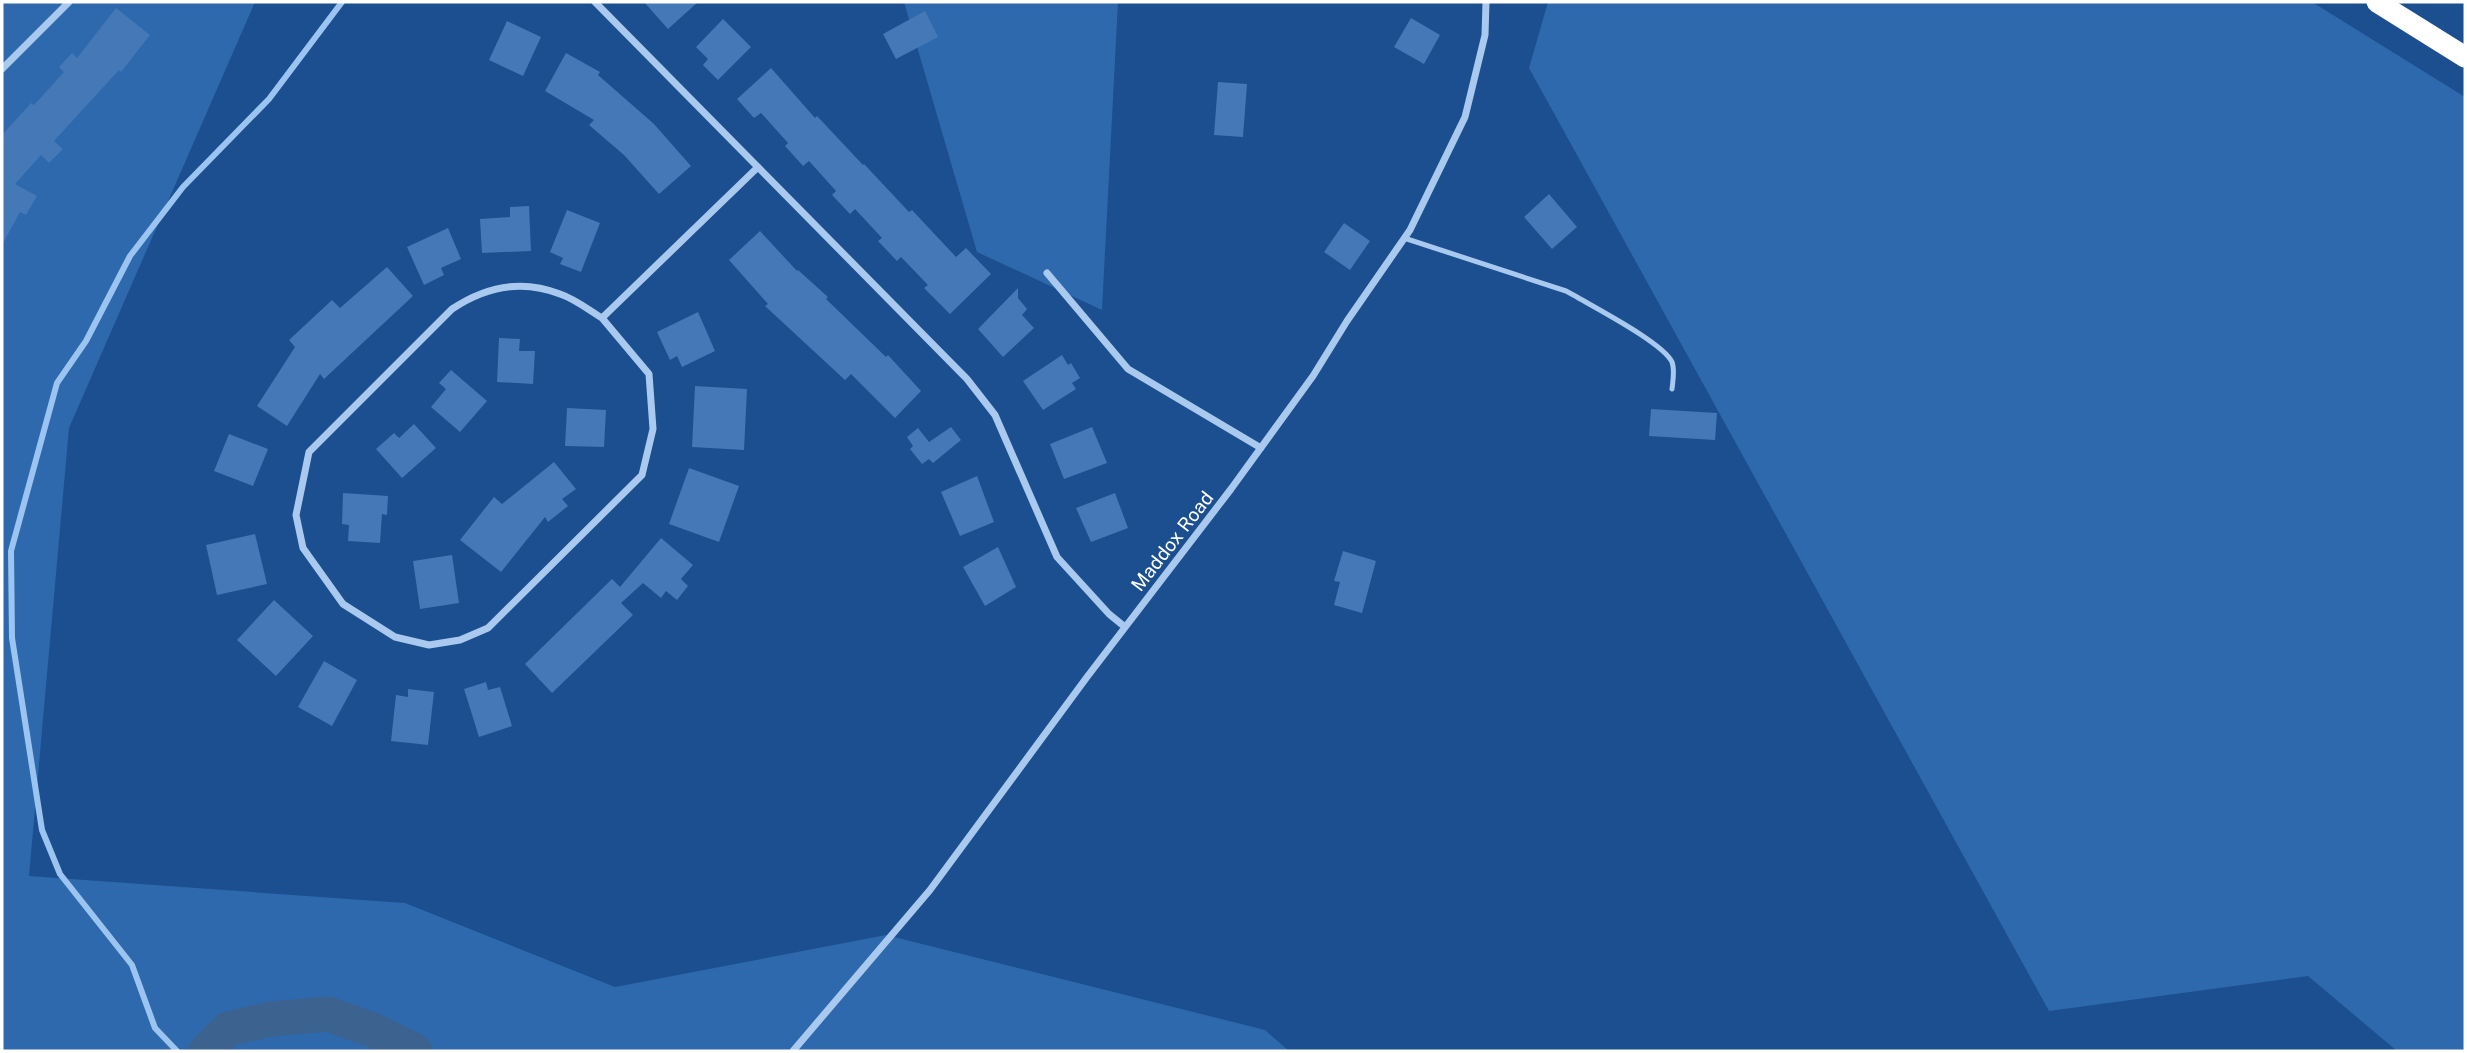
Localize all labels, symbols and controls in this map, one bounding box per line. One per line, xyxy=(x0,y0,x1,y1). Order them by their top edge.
street label: Maddox Road xyxy=(1126,487,1218,595)

